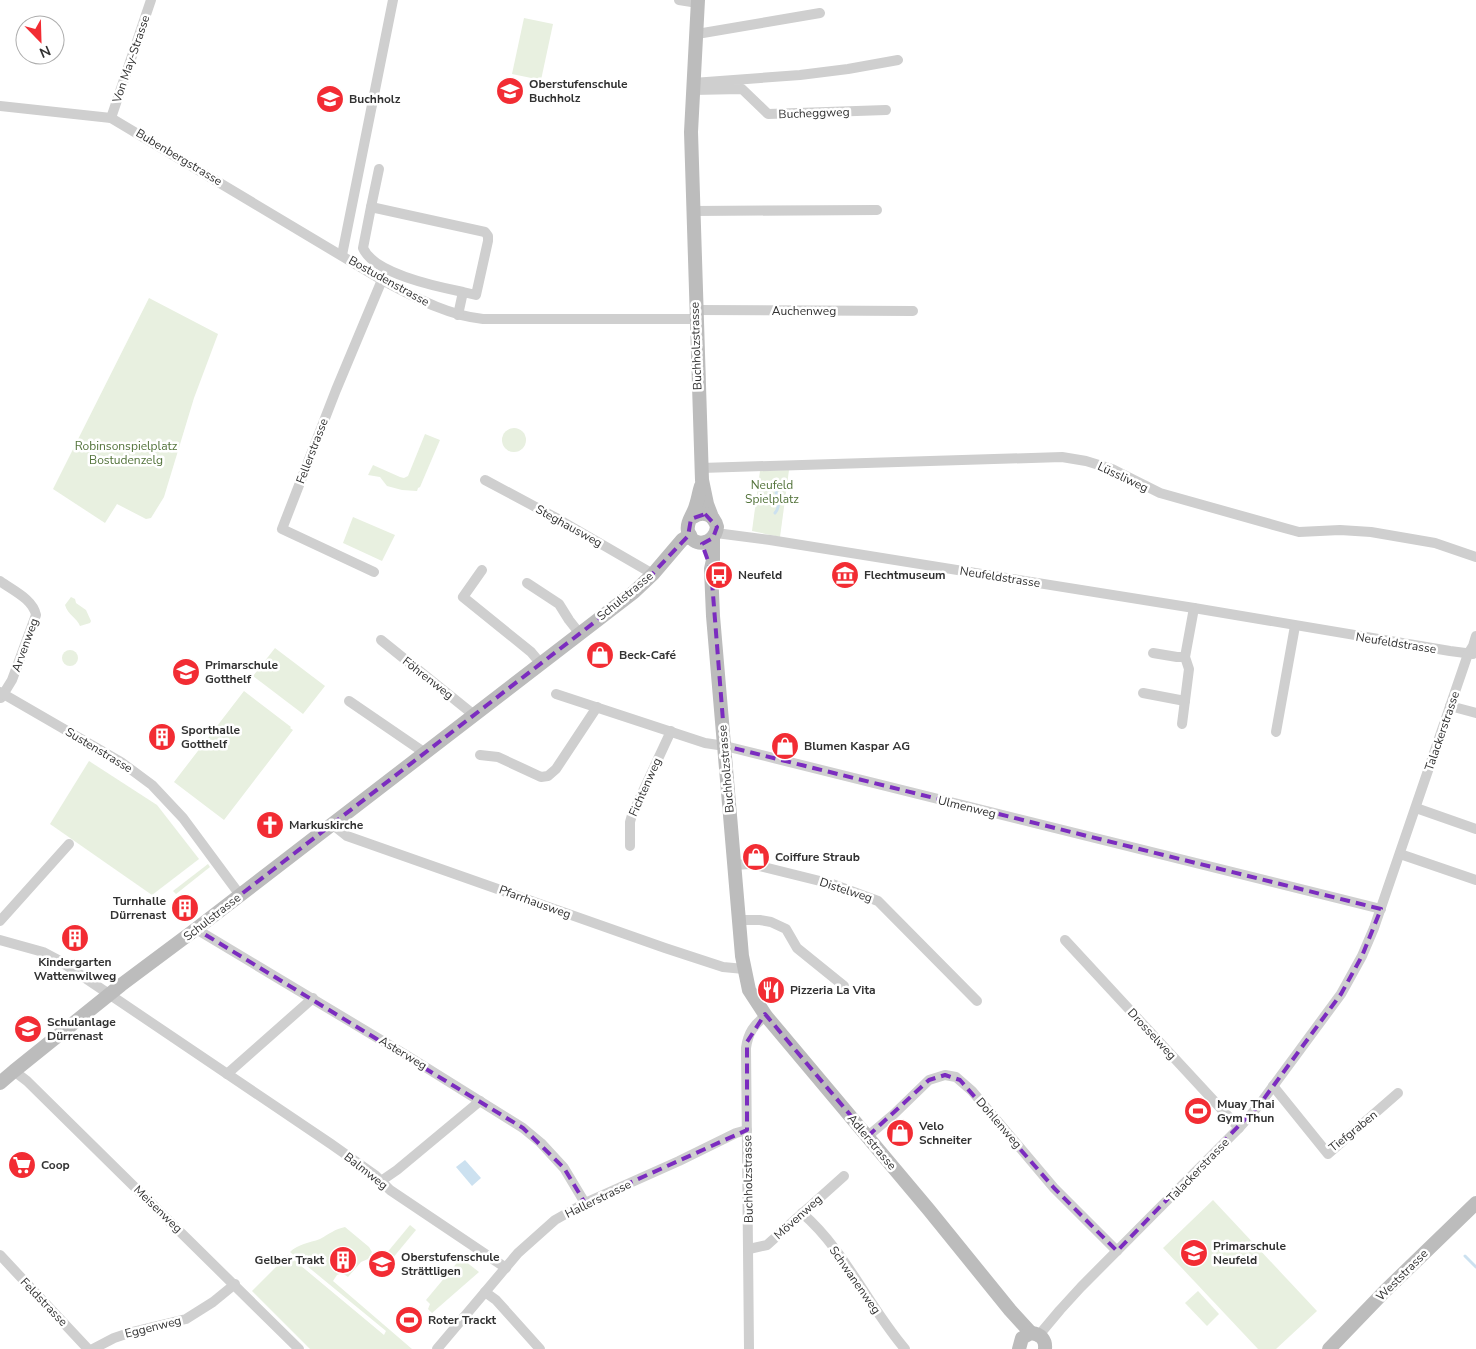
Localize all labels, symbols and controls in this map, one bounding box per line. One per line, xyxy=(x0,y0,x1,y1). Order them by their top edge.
street label: Von May-Strasse xyxy=(108,13,153,106)
north arrow xyxy=(15,15,65,65)
text: N xyxy=(36,41,53,62)
school or university icon: Oberstufenschule Buchholz xyxy=(495,76,525,106)
place label: Oberstufenschule Buchholz xyxy=(529,76,628,106)
school or university icon: Buchholz xyxy=(315,84,345,114)
place label: Buchholz xyxy=(349,91,401,107)
street label: Bucheggweg xyxy=(778,104,850,122)
street label: Bubenbergstrasse xyxy=(133,125,225,189)
street label: Bostudenstrasse xyxy=(346,252,432,310)
street label: Buchholzstrasse xyxy=(686,302,706,390)
street label: Auchenweg xyxy=(772,303,836,319)
street label: Fellerstrasse xyxy=(292,416,332,486)
park label: Robinsonspielplatz Bostudenzelg xyxy=(75,438,178,468)
street label: Lüssliweg xyxy=(1095,458,1151,496)
park label: Neufeld Spielplatz xyxy=(745,477,799,507)
street label: Steghausweg xyxy=(533,501,605,551)
bus stop icon: Neufeld xyxy=(704,560,734,590)
museum icon: Flechtmuseum xyxy=(830,560,860,590)
street label: Neufeldstrasse xyxy=(959,563,1041,591)
place label: Neufeld xyxy=(738,567,782,583)
place label: Flechtmuseum xyxy=(864,567,946,583)
street label: Schulstrasse xyxy=(594,568,656,624)
street label: Arvenweg xyxy=(8,616,42,674)
street label: Neufeldstrasse xyxy=(1355,629,1437,657)
shop icon: Beck-Café xyxy=(585,640,615,670)
place label: Beck-Café xyxy=(619,647,676,663)
street label: Föhrenweg xyxy=(399,653,457,703)
school or university icon: Primarschule Gotthelf xyxy=(171,657,201,687)
place label: Primarschule Gotthelf xyxy=(205,657,278,687)
street label: Talackerstrasse xyxy=(1421,689,1463,773)
building icon: Sporthalle Gotthelf xyxy=(147,722,177,752)
place label: Sporthalle Gotthelf xyxy=(181,722,241,752)
street label: Sustenstrasse xyxy=(62,724,136,776)
street label: Buchholzstrasse xyxy=(714,724,738,814)
shop icon: Blumen Kaspar AG xyxy=(770,731,800,761)
place label: Blumen Kaspar AG xyxy=(804,738,910,754)
street label: Fichtenweg xyxy=(625,755,665,819)
street label: Ulmenweg xyxy=(936,792,998,822)
church icon: Markuskirche xyxy=(255,810,285,840)
place label: Markuskirche xyxy=(289,817,364,833)
shop icon: Coiffure Straub xyxy=(741,842,771,872)
place label: Coiffure Straub xyxy=(775,849,860,865)
street label: Distelweg xyxy=(817,874,875,906)
street label: Pfarrhausweg xyxy=(497,882,573,922)
street label: Schulstrasse xyxy=(180,890,244,944)
place label: Turnhalle Dürrenast xyxy=(110,893,166,923)
building icon: Turnhalle Dürrenast xyxy=(170,893,200,923)
building icon: Kindergarten Wattenwilweg xyxy=(60,923,90,953)
place label: Kindergarten Wattenwilweg xyxy=(34,954,116,984)
restaurant icon: Pizzeria La Vita xyxy=(756,975,786,1005)
place label: Pizzeria La Vita xyxy=(790,982,876,998)
street label: Drosselweg xyxy=(1124,1005,1180,1063)
school or university icon: Schulanlage Dürrenast xyxy=(13,1014,43,1044)
place label: Schulanlage Dürrenast xyxy=(47,1014,116,1044)
street label: Asterweg xyxy=(376,1032,430,1074)
street label: Dohlenweg xyxy=(972,1094,1026,1152)
sports icon: Muay Thai Gym Thun xyxy=(1183,1096,1213,1126)
place label: Muay Thai Gym Thun xyxy=(1217,1096,1275,1126)
street label: Tiefgraben xyxy=(1325,1107,1381,1155)
street label: Adlerstrasse xyxy=(844,1111,900,1173)
shop icon: Velo Schneiter xyxy=(885,1118,915,1148)
place label: Velo Schneiter xyxy=(918,1118,972,1148)
street label: Buchholzstrasse xyxy=(739,1135,757,1223)
street label: Talackerstrasse xyxy=(1163,1135,1233,1205)
street label: Balmweg xyxy=(341,1149,391,1193)
supermarket icon: Coop xyxy=(7,1150,37,1180)
place label: Coop xyxy=(41,1157,70,1173)
street label: Hallerstrasse xyxy=(562,1176,634,1222)
street label: Meisenweg xyxy=(130,1182,186,1236)
street label: Mövenweg xyxy=(771,1191,825,1243)
school or university icon: Primarschule Neufeld xyxy=(1179,1238,1209,1268)
place label: Primarschule Neufeld xyxy=(1213,1238,1286,1268)
street label: Schwanenweg xyxy=(826,1243,884,1317)
building icon: Gelber Trakt xyxy=(328,1245,358,1275)
street label: Weststrasse xyxy=(1373,1246,1431,1304)
school or university icon: Oberstufenschule Strättligen xyxy=(367,1249,397,1279)
place label: Oberstufenschule Strättligen xyxy=(401,1249,500,1279)
place label: Gelber Trakt xyxy=(255,1252,324,1268)
street label: Feldstrasse xyxy=(17,1274,71,1330)
sports icon: Roter Trackt xyxy=(394,1305,424,1335)
street label: Eggenweg xyxy=(123,1312,183,1342)
place label: Roter Trackt xyxy=(428,1312,497,1328)

